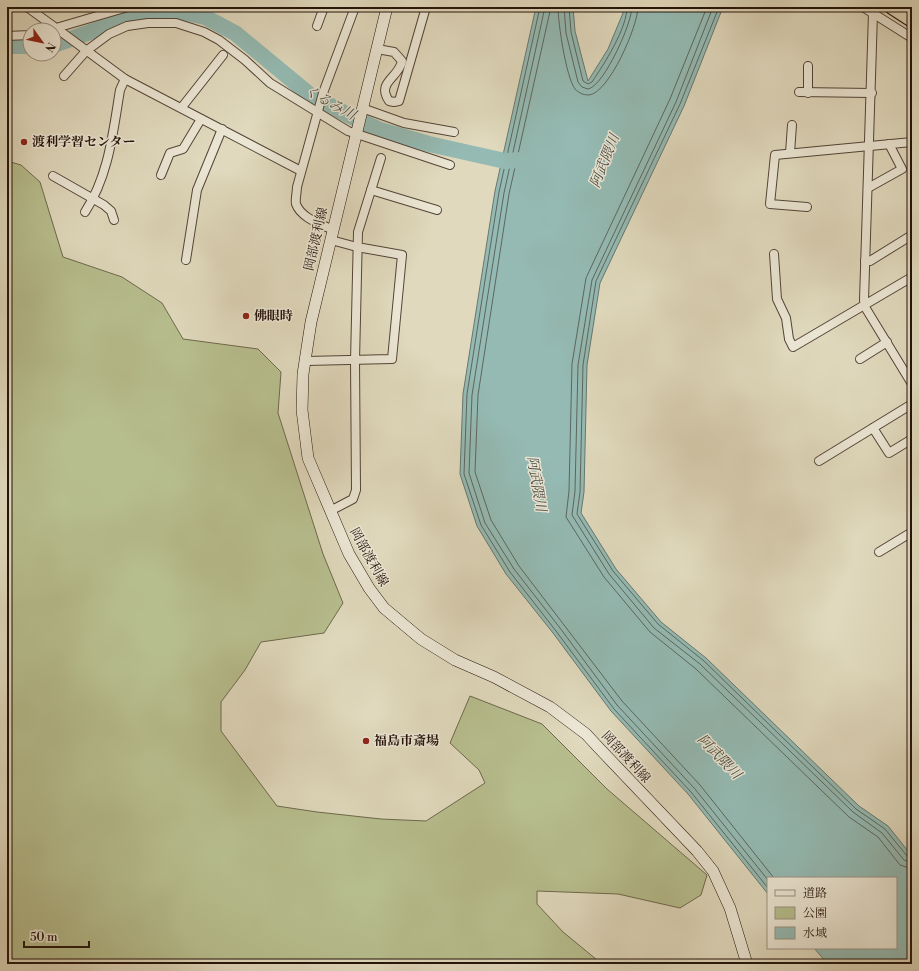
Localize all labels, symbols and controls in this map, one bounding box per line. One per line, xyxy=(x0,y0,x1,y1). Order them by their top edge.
north arrow xyxy=(22,22,62,62)
text: N xyxy=(41,39,58,55)
water label: くるみ川 xyxy=(301,82,361,125)
water label: 阿武隈川 xyxy=(586,130,625,190)
place label: 渡利学習センター xyxy=(32,134,135,150)
marker: 渡利学習センター xyxy=(19,137,29,147)
street label: 岡部渡利線 xyxy=(301,206,331,272)
place label: 佛眼時 xyxy=(254,308,293,324)
marker: 佛眼時 xyxy=(241,311,251,321)
water label: 阿武隈川 xyxy=(522,455,550,515)
street label: 岡部渡利線 xyxy=(346,525,392,589)
street label: 岡部渡利線 xyxy=(598,728,654,786)
water label: 阿武隈川 xyxy=(693,731,746,785)
place label: 福島市斎場 xyxy=(374,733,439,749)
marker: 福島市斎場 xyxy=(361,736,371,746)
legend xyxy=(767,877,897,949)
text: 道路 xyxy=(803,886,827,901)
text: 公園 xyxy=(803,906,827,921)
scale bar xyxy=(24,923,89,949)
text: 水域 xyxy=(803,926,827,941)
text: 50 m xyxy=(30,930,58,945)

